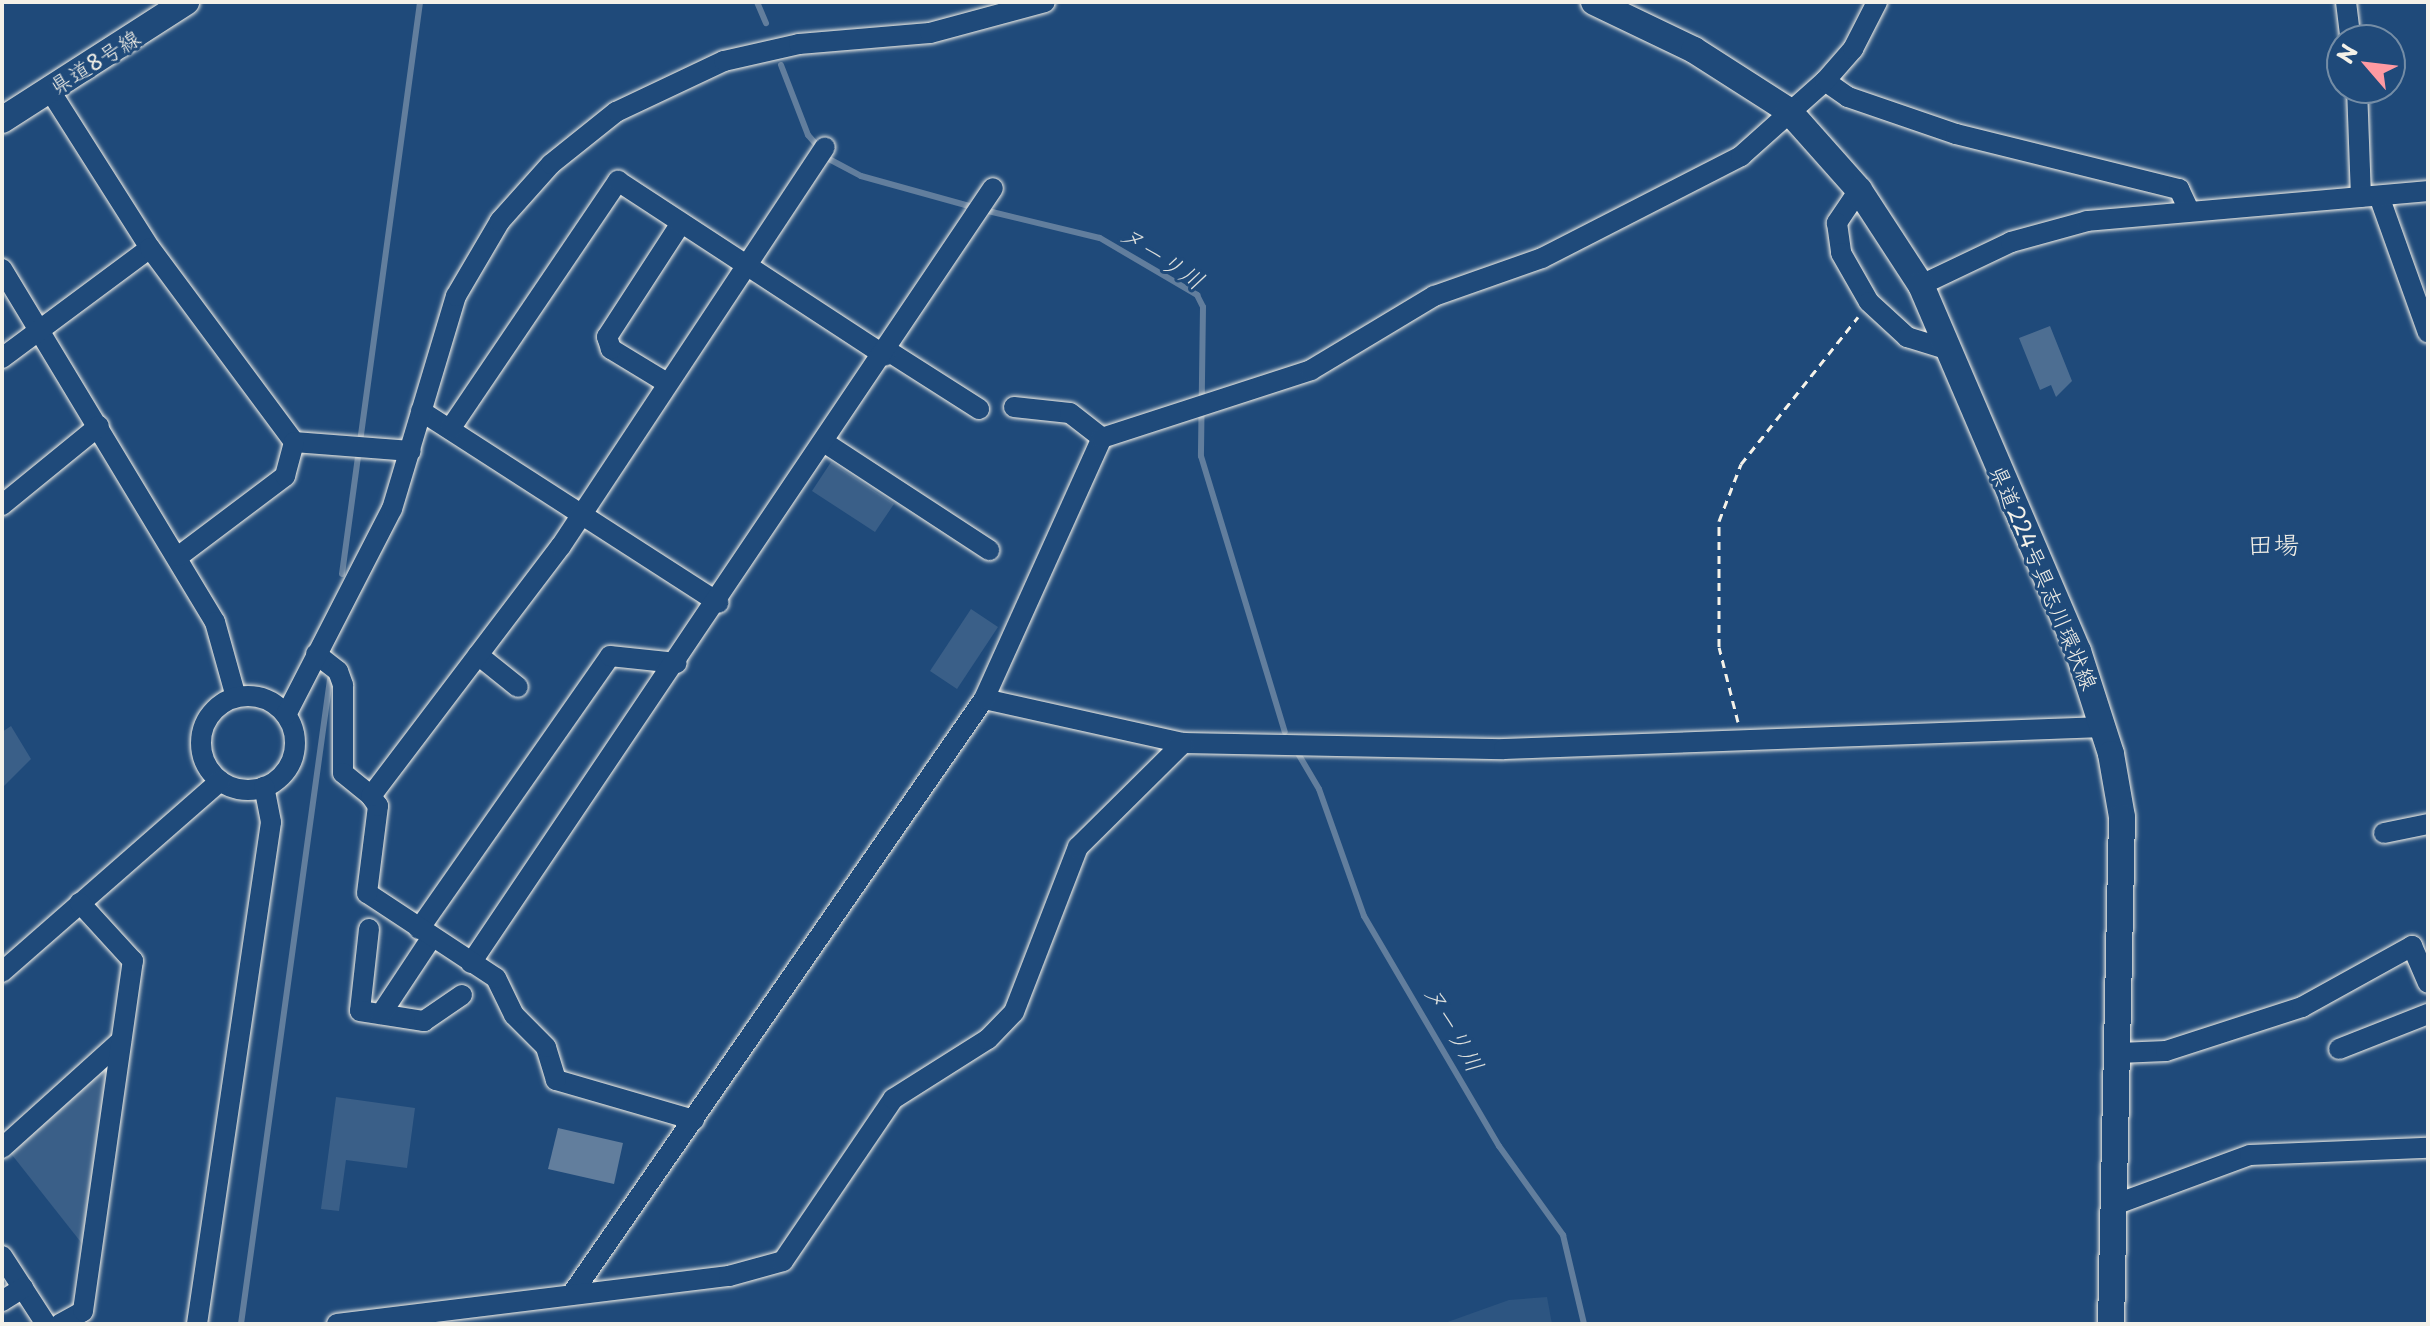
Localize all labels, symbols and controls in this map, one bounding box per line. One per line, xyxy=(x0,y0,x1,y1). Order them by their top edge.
street label: 県道8号線 xyxy=(44,23,144,99)
north arrow xyxy=(2326,24,2406,104)
text: N xyxy=(2327,38,2365,69)
water label: ヌーリ川 xyxy=(1114,219,1210,295)
street label: 県道224号具志川環状線 xyxy=(1986,461,2104,693)
district label: 田場 xyxy=(2247,528,2299,560)
water label: ヌーリ川 xyxy=(1418,979,1490,1077)

